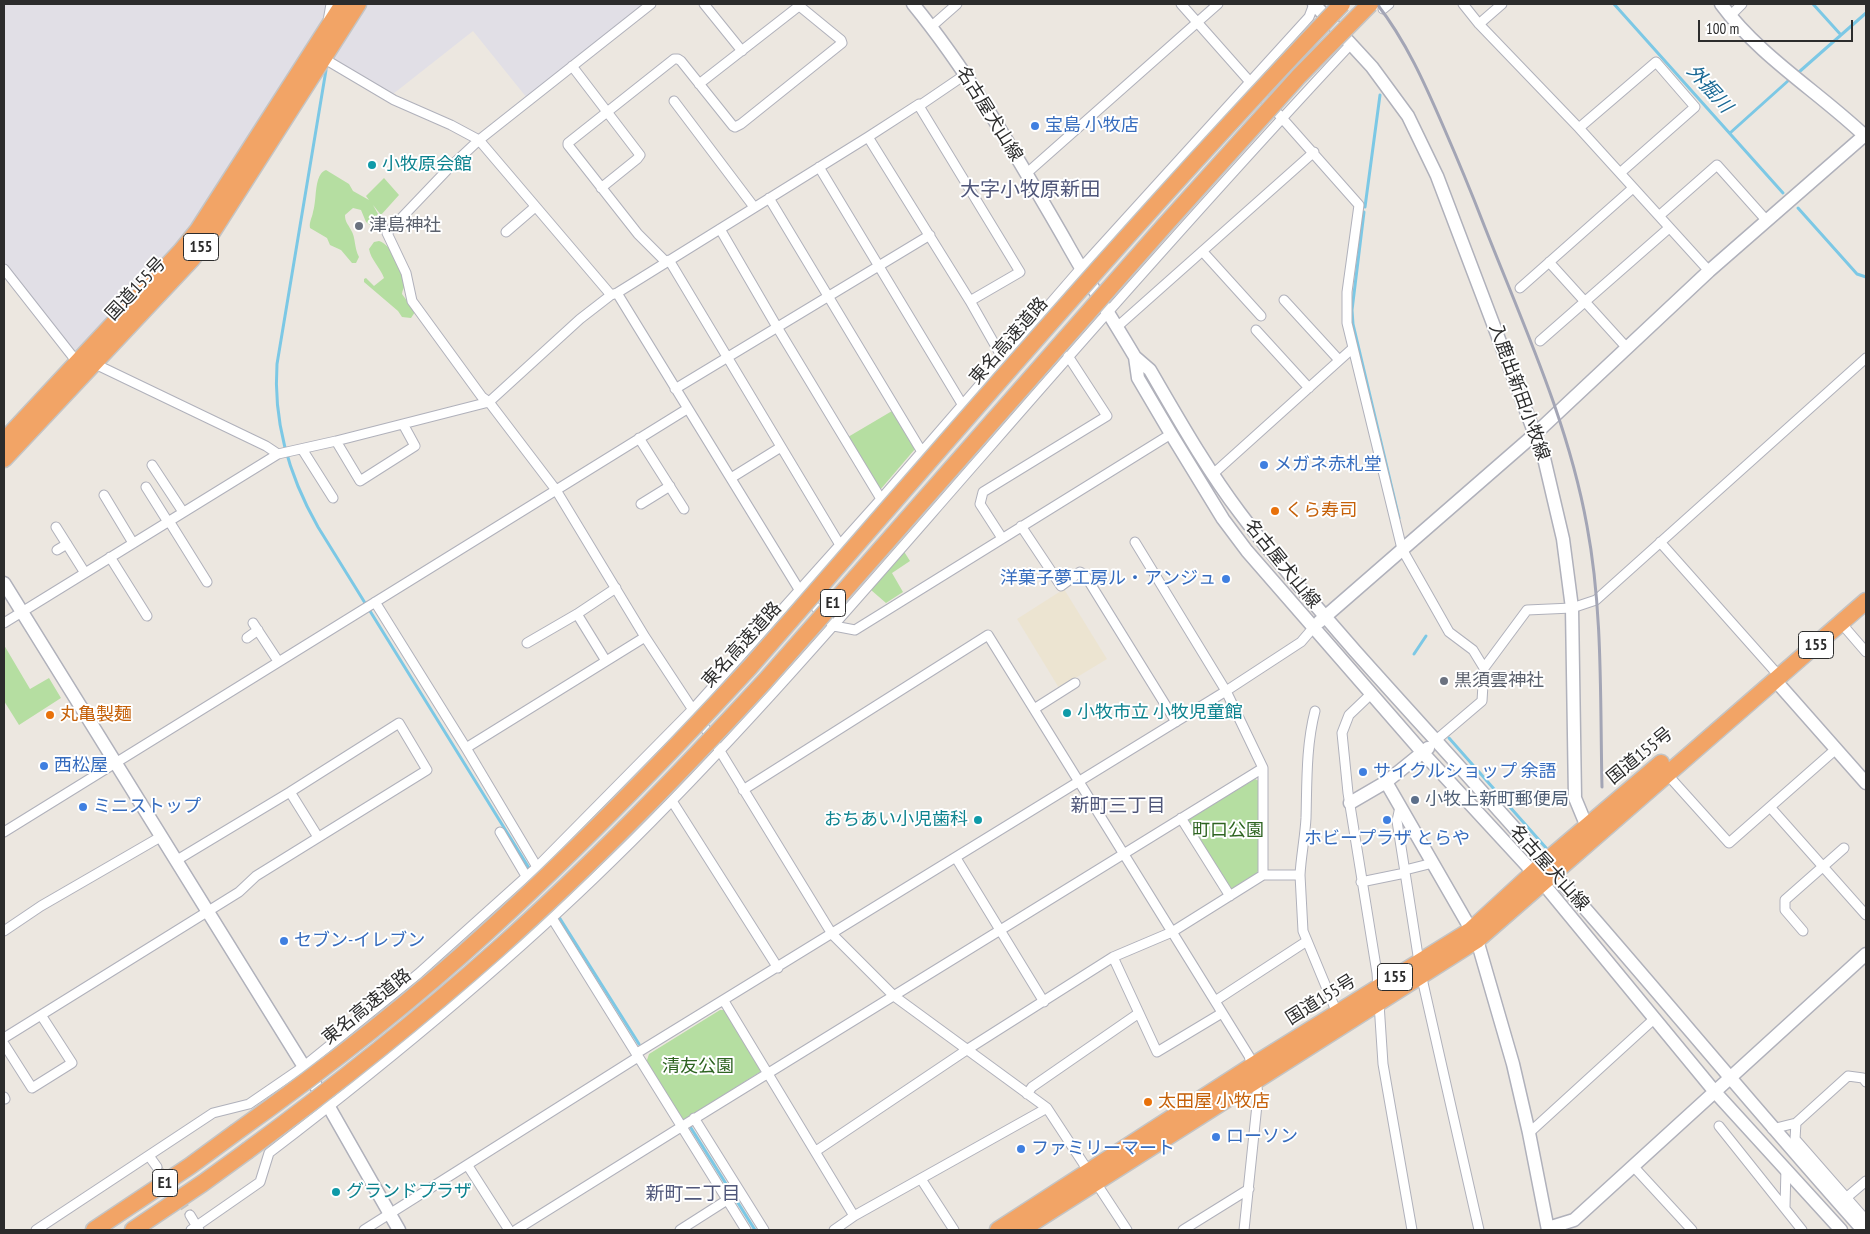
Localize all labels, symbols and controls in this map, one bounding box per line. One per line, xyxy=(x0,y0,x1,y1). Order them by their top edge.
scale bar xyxy=(1700,10,1855,42)
text: 100 m xyxy=(1706,19,1739,38)
water label: 外掘川 xyxy=(1681,60,1737,118)
street label: 名古屋犬山線 xyxy=(951,62,1027,166)
place label: 宝島 小牧店 xyxy=(1045,115,1139,137)
marker: 宝島 小牧店 xyxy=(1029,120,1041,132)
place label: 小牧原会館 xyxy=(382,154,472,176)
marker: 小牧原会館 xyxy=(366,159,378,171)
district label: 大字小牧原新田 xyxy=(960,178,1100,202)
place label: 津島神社 xyxy=(369,215,441,237)
marker: 津島神社 xyxy=(353,220,365,232)
road number: 155 xyxy=(184,233,218,260)
street label: 国道155号 xyxy=(101,253,171,325)
street label: 東名高速道路 xyxy=(965,293,1053,389)
street label: 入鹿出新田小牧線 xyxy=(1484,321,1554,463)
place label: メガネ赤札堂 xyxy=(1274,454,1382,476)
marker: メガネ赤札堂 xyxy=(1258,459,1270,471)
place label: くら寿司 xyxy=(1285,500,1357,522)
marker: くら寿司 xyxy=(1269,505,1281,517)
street label: 名古屋犬山線 xyxy=(1240,515,1324,613)
place label: 洋菓子夢工房ル・アンジュ xyxy=(1000,568,1216,590)
marker: 洋菓子夢工房ル・アンジュ xyxy=(1220,573,1232,585)
road number: E1 xyxy=(820,590,846,616)
street label: 東名高速道路 xyxy=(698,598,786,692)
road number: 155 xyxy=(1798,632,1834,658)
place label: 黒須雲神社 xyxy=(1454,670,1544,692)
marker: 黒須雲神社 xyxy=(1438,675,1450,687)
place label: 小牧市立 小牧児童館 xyxy=(1077,702,1243,724)
place label: 丸亀製麺 xyxy=(60,704,132,726)
marker: 小牧市立 小牧児童館 xyxy=(1061,707,1073,719)
marker: 丸亀製麺 xyxy=(44,709,56,721)
street label: 国道155号 xyxy=(1603,723,1677,789)
place label: 西松屋 xyxy=(54,755,108,777)
marker: 西松屋 xyxy=(38,760,50,772)
place label: サイクルショップ 余語 xyxy=(1373,761,1557,783)
marker: サイクルショップ 余語 xyxy=(1357,766,1369,778)
place label: 小牧上新町郵便局 xyxy=(1425,789,1569,811)
marker: 小牧上新町郵便局 xyxy=(1409,794,1421,806)
place label: ミニストップ xyxy=(93,796,201,818)
district label: 新町三丁目 xyxy=(1071,796,1165,818)
marker: ミニストップ xyxy=(77,801,89,813)
place label: おちあい小児歯科 xyxy=(824,809,968,831)
marker: おちあい小児歯科 xyxy=(972,814,984,826)
marker: ホビープラザ とらや xyxy=(1381,814,1393,826)
park label: 町口公園 xyxy=(1192,820,1264,842)
street label: 名古屋犬山線 xyxy=(1505,821,1593,915)
place label: ホビープラザ とらや xyxy=(1304,828,1470,850)
place label: セブン-イレブン xyxy=(294,930,425,952)
marker: セブン-イレブン xyxy=(278,935,290,947)
road number: 155 xyxy=(1378,964,1412,990)
street label: 東名高速道路 xyxy=(318,965,416,1049)
street label: 国道155号 xyxy=(1282,970,1360,1030)
park label: 清友公園 xyxy=(662,1056,734,1078)
place label: 太田屋 小牧店 xyxy=(1158,1091,1270,1113)
marker: 太田屋 小牧店 xyxy=(1142,1096,1154,1108)
place label: ローソン xyxy=(1226,1126,1298,1148)
marker: ローソン xyxy=(1210,1131,1222,1143)
place label: ファミリーマート xyxy=(1031,1138,1175,1160)
marker: ファミリーマート xyxy=(1015,1143,1027,1155)
road number: E1 xyxy=(152,1170,178,1196)
place label: グランドプラザ xyxy=(346,1181,472,1203)
district label: 新町二丁目 xyxy=(646,1184,740,1206)
marker: グランドプラザ xyxy=(330,1186,342,1198)

